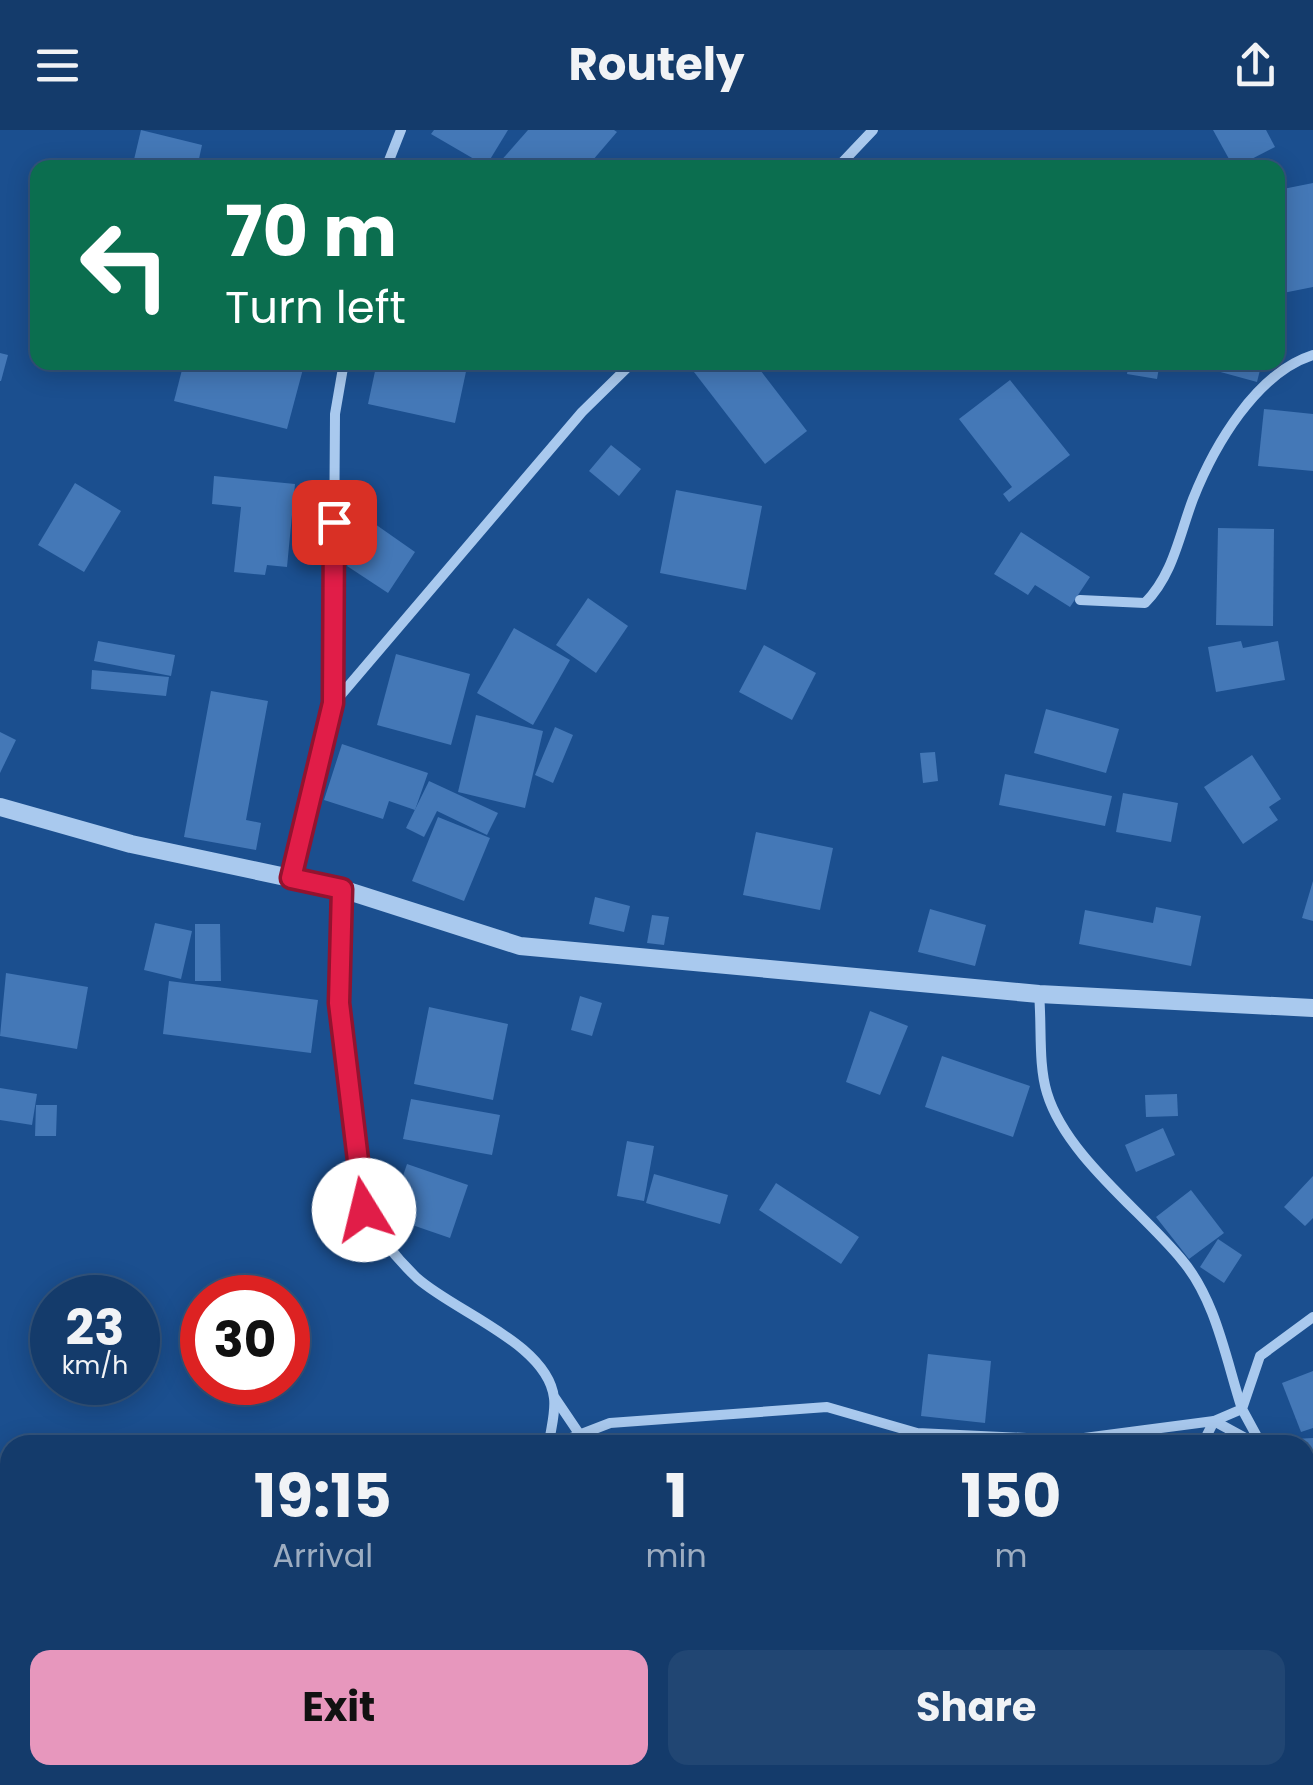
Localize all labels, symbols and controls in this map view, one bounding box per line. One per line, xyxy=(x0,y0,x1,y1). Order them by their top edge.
text: Routely xyxy=(568,33,745,96)
icon: menu xyxy=(30,38,85,93)
icon: share xyxy=(1228,38,1283,93)
text: 70 m xyxy=(225,182,397,281)
icon: left xyxy=(60,200,190,330)
text: Turn left xyxy=(225,276,406,339)
pin xyxy=(292,480,377,565)
icon: arrive xyxy=(307,495,362,550)
position arrow xyxy=(312,1158,416,1262)
speed limit sign: 30 xyxy=(180,1275,310,1405)
text: 23 xyxy=(66,1292,124,1363)
text: km/h xyxy=(62,1348,128,1383)
text: 19:15 xyxy=(254,1454,392,1538)
text: 1 xyxy=(665,1454,687,1538)
text: 150 xyxy=(961,1454,1061,1538)
text: Arrival xyxy=(272,1533,373,1578)
text: min xyxy=(646,1533,707,1578)
text: m xyxy=(994,1533,1027,1578)
button: Exit xyxy=(30,1650,648,1765)
button: Share xyxy=(668,1650,1285,1765)

